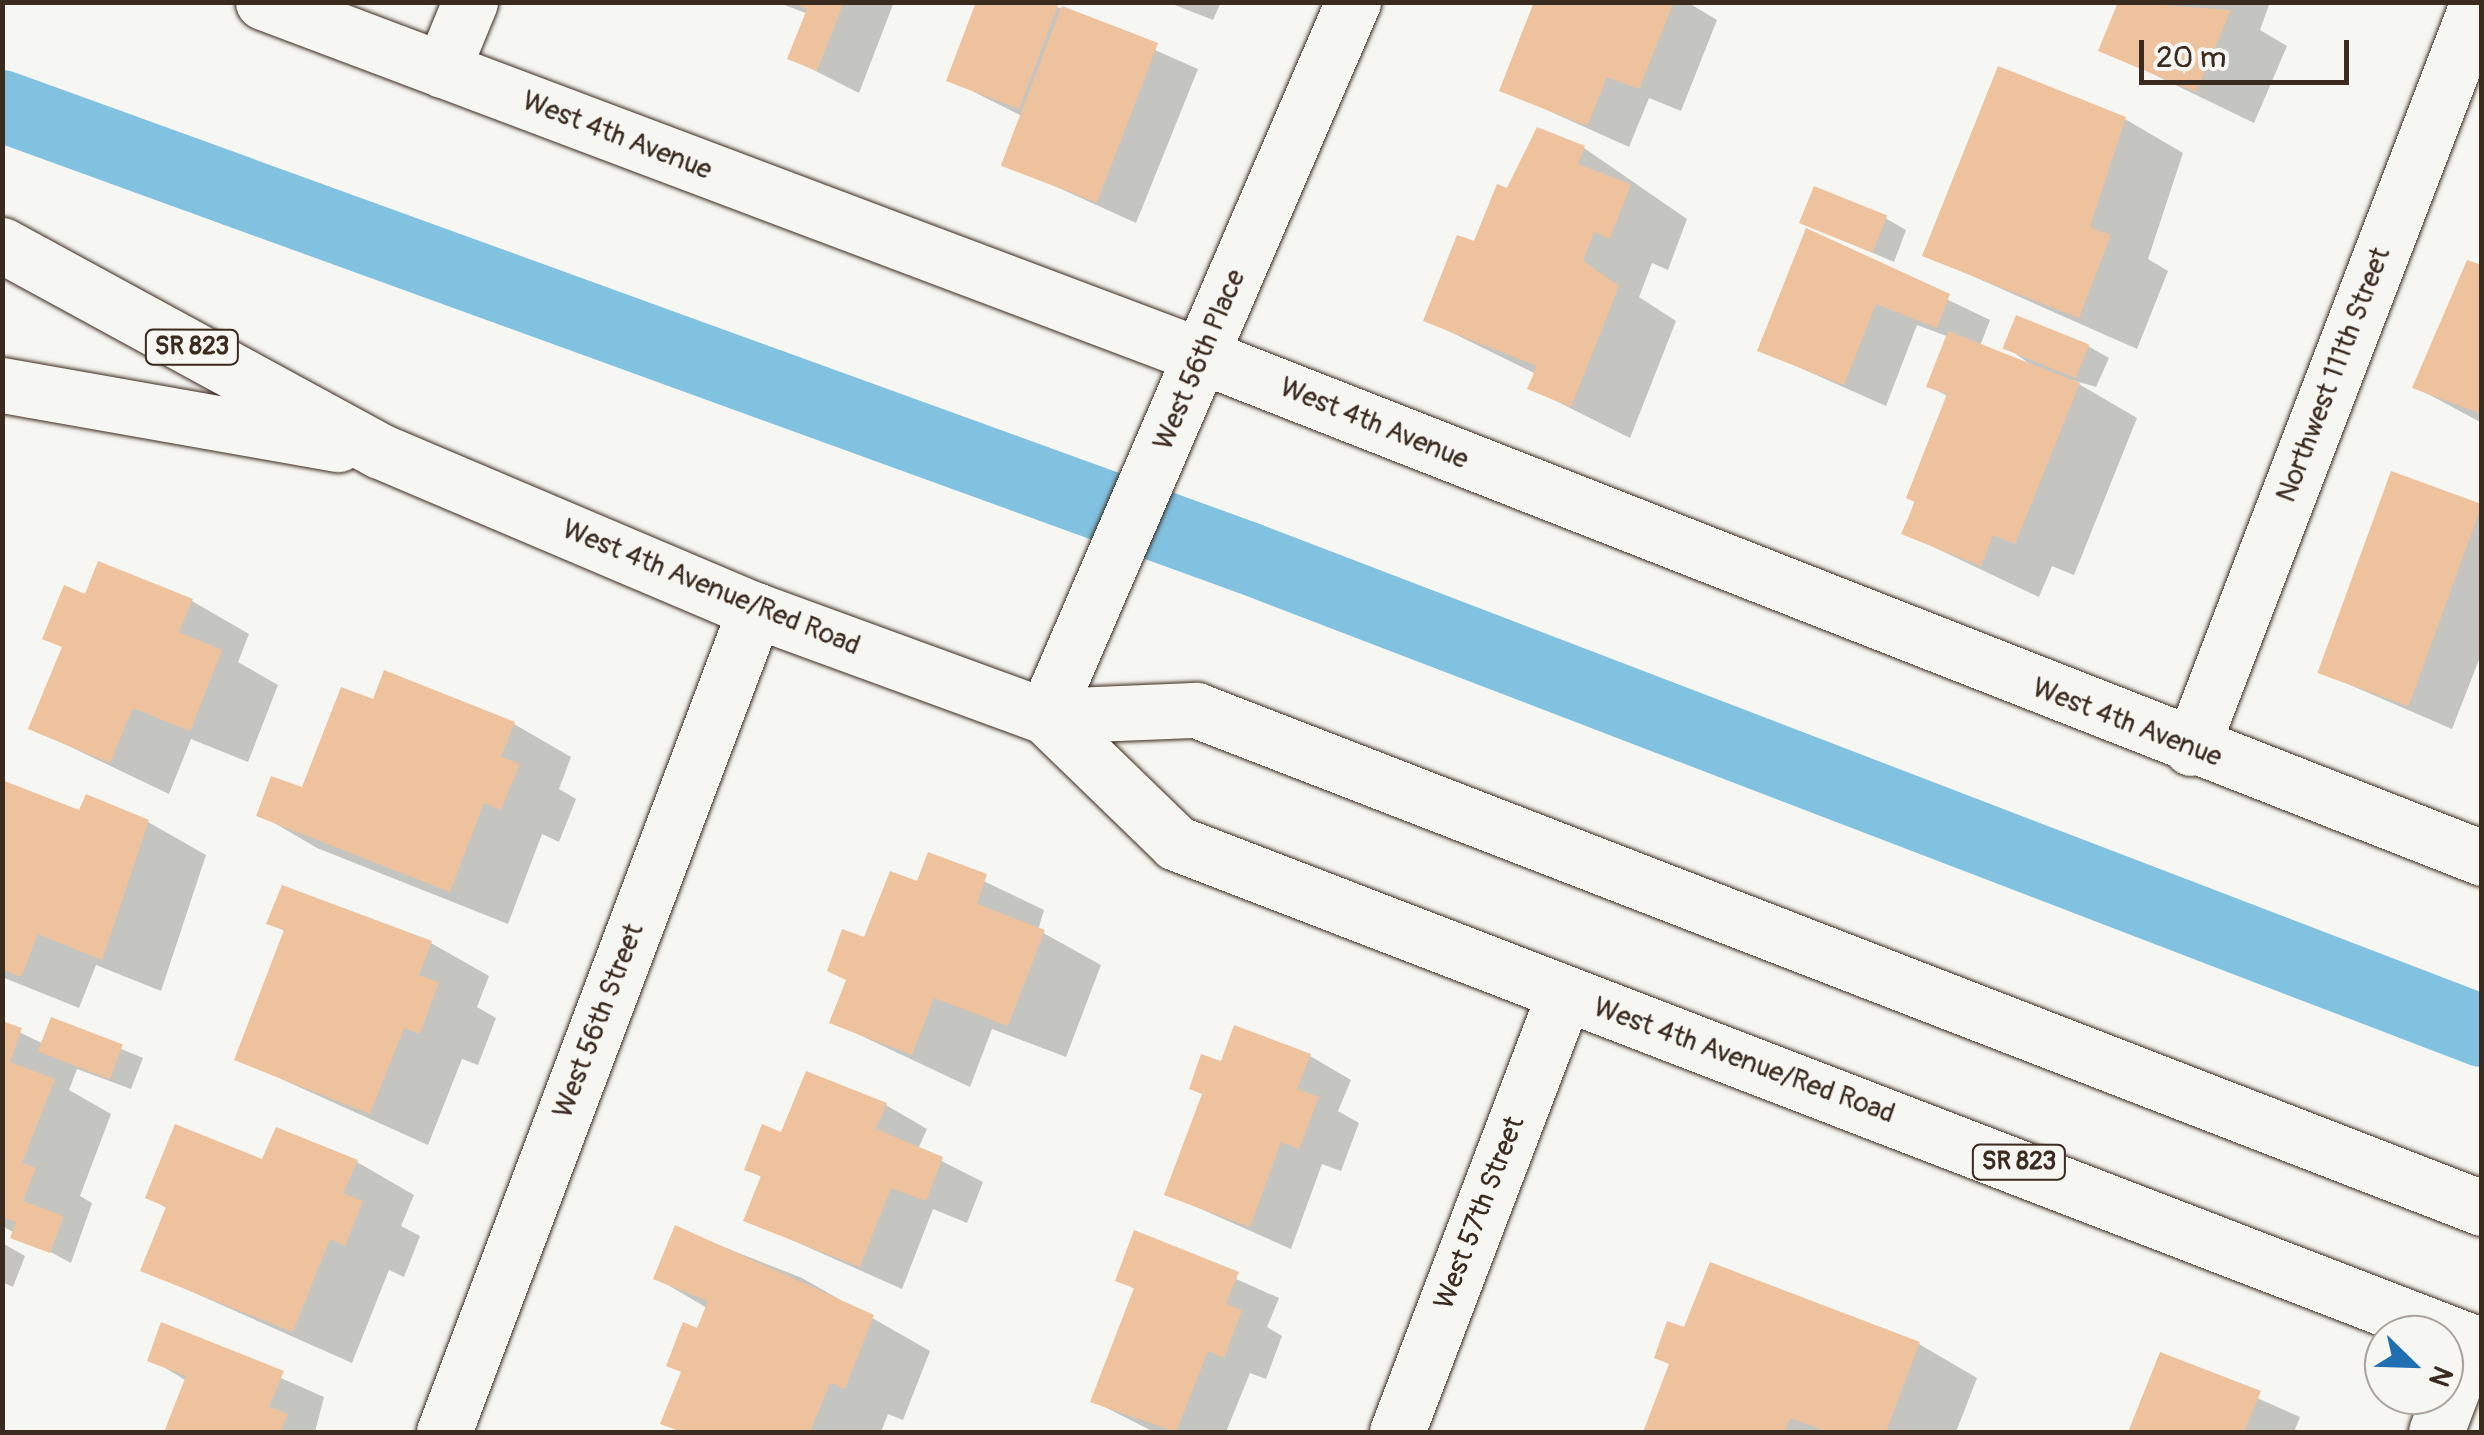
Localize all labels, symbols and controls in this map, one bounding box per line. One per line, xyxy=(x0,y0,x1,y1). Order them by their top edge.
scale bar xyxy=(2144,20,2354,82)
text: 20 m xyxy=(2156,39,2226,76)
street label: West 4th Avenue xyxy=(517,84,717,188)
street label: Northwest 111th Street xyxy=(2270,243,2398,507)
street label: West 56th Place xyxy=(1147,265,1253,455)
road number: SR 823 xyxy=(144,327,240,367)
street label: West 4th Avenue xyxy=(1275,371,1473,477)
street label: West 4th Avenue/Red Road xyxy=(557,513,865,663)
street label: West 4th Avenue xyxy=(2027,671,2227,775)
street label: West 56th Street xyxy=(546,919,652,1123)
street label: West 4th Avenue/Red Road xyxy=(1589,991,1899,1131)
street label: West 57th Street xyxy=(1428,1112,1532,1314)
road number: SR 823 xyxy=(1972,1142,2066,1182)
north arrow xyxy=(2364,1315,2464,1415)
text: N xyxy=(2420,1361,2460,1392)

